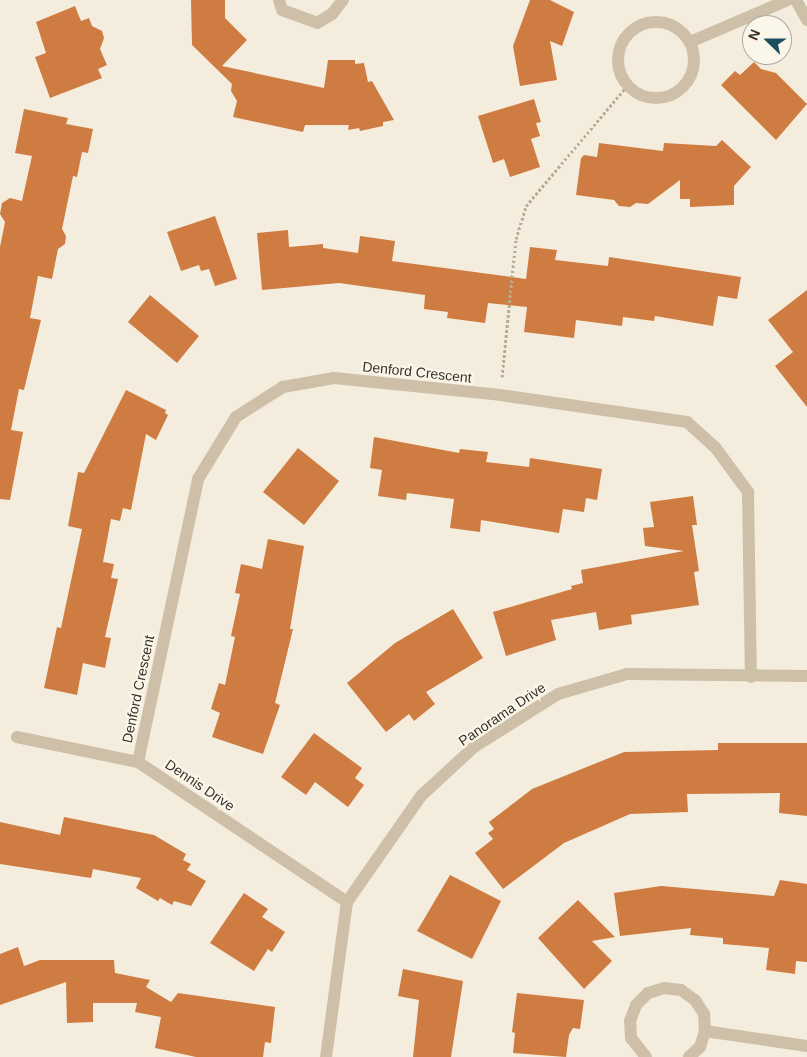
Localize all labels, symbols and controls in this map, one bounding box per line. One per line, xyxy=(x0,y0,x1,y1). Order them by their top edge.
north arrow xyxy=(742,15,792,65)
text: N xyxy=(745,27,763,42)
street label: Denford Crescent xyxy=(362,358,472,386)
street label: Denford Crescent xyxy=(118,634,158,744)
street label: Panorama Drive xyxy=(455,679,549,749)
street label: Dennis Drive xyxy=(162,756,238,814)

